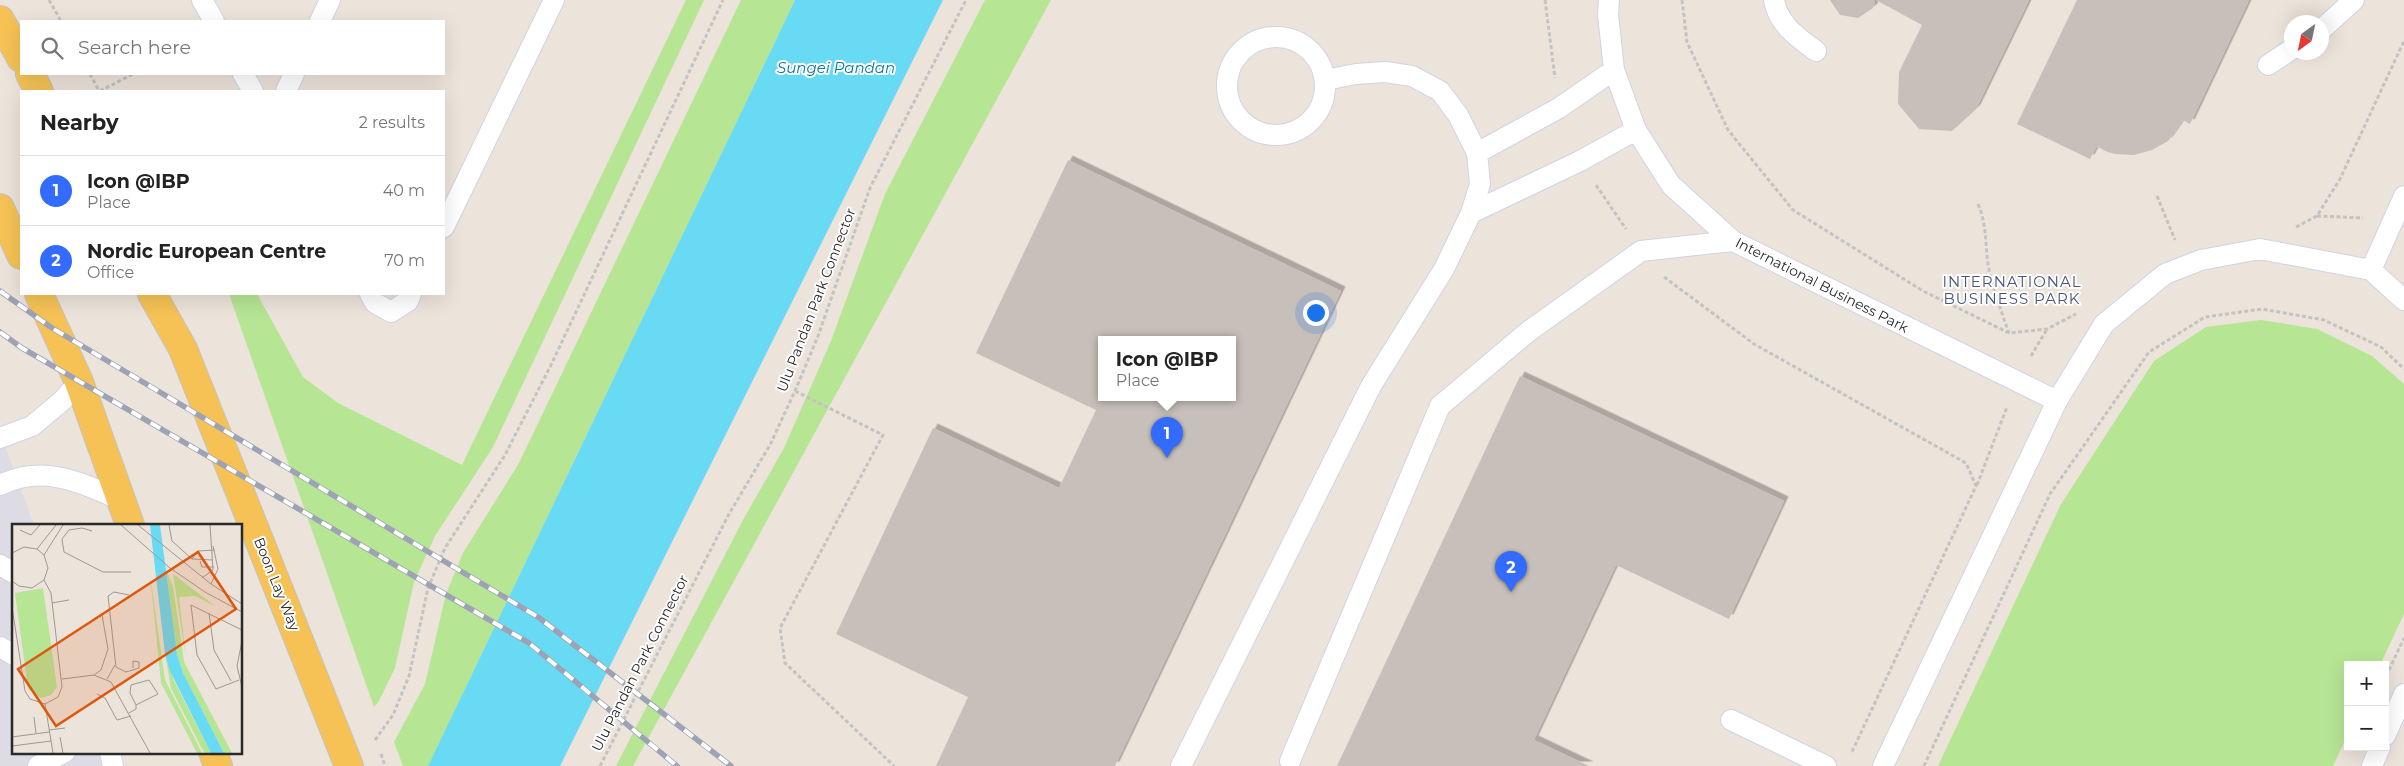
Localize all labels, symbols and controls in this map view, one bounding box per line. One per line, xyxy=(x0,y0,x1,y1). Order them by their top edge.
north arrow xyxy=(2284,15,2329,60)
search box xyxy=(20,20,445,75)
icon: search xyxy=(38,34,66,62)
text: Search here xyxy=(78,36,191,59)
water label: Sungei Pandan xyxy=(777,58,895,77)
text: Nearby xyxy=(40,110,119,135)
text: 2 results xyxy=(359,113,425,132)
text: Icon @IBP xyxy=(87,170,190,193)
text: 1 xyxy=(53,181,59,200)
text: 40 m xyxy=(383,181,425,200)
text: Place xyxy=(87,193,131,212)
street label: Ulu Pandan Park Connector xyxy=(773,205,860,395)
street label: International Business Park xyxy=(1732,233,1912,337)
text: Nordic European Centre xyxy=(87,240,326,263)
text: 2 xyxy=(51,251,61,270)
text: 70 m xyxy=(384,251,425,270)
text: Office xyxy=(87,263,134,282)
district label: INTERNATIONAL BUSINESS PARK xyxy=(1942,272,2082,308)
your location xyxy=(1303,300,1329,326)
popup xyxy=(1098,336,1236,401)
text: Icon @IBP xyxy=(1116,348,1218,371)
text: Place xyxy=(1116,371,1159,390)
pin: 1 xyxy=(1151,417,1183,458)
inset map xyxy=(12,524,242,754)
street label: Boon Lay Way xyxy=(250,535,304,634)
pin: 2 xyxy=(1495,551,1527,592)
street label: Ulu Pandan Park Connector xyxy=(588,571,693,754)
map controls xyxy=(2344,661,2389,751)
button: + xyxy=(2344,661,2389,706)
button: − xyxy=(2344,706,2389,751)

